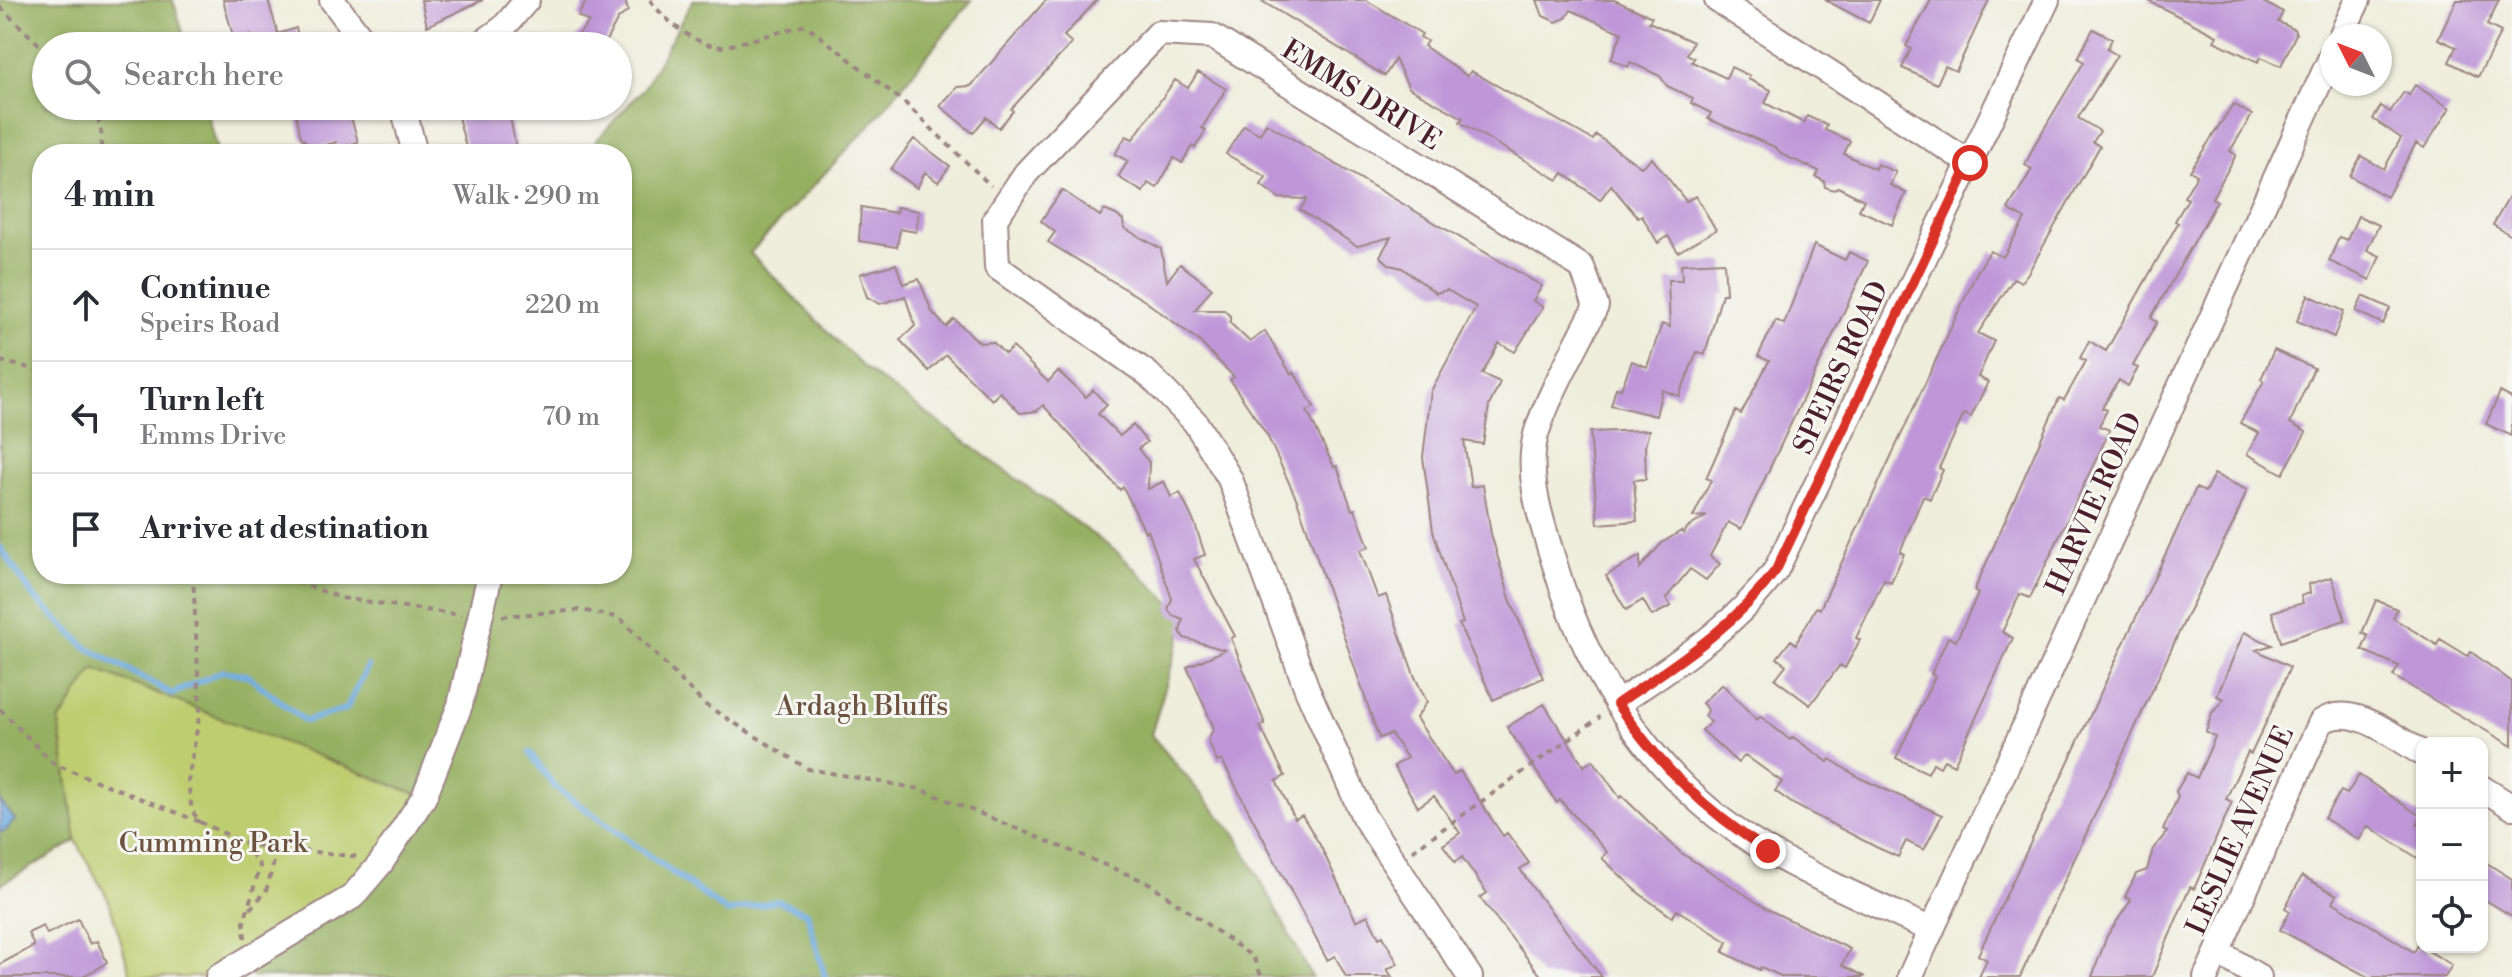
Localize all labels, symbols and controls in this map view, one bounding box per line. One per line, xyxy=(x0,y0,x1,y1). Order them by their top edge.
north arrow xyxy=(2320,24,2392,96)
search box xyxy=(32,32,632,120)
street label: EMMS DRIVE xyxy=(1275,32,1448,158)
icon: search xyxy=(60,54,104,98)
text: Search here xyxy=(124,57,284,95)
route start xyxy=(1952,145,1988,181)
text: 4 min xyxy=(64,175,155,217)
text: Walk · 290 m xyxy=(453,180,600,212)
text: Continue xyxy=(140,270,271,308)
street label: SPEIRS ROAD xyxy=(1786,276,1897,460)
icon: ahead xyxy=(64,283,108,327)
text: 220 m xyxy=(525,289,600,321)
text: Speirs Road xyxy=(140,308,280,340)
text: Turn left xyxy=(140,382,264,420)
icon: left xyxy=(64,395,108,439)
text: 70 m xyxy=(542,401,600,433)
street label: HARVIE ROAD xyxy=(2039,407,2150,600)
text: Emms Drive xyxy=(140,420,286,452)
icon: arrive xyxy=(64,507,108,551)
text: Arrive at destination xyxy=(140,510,429,548)
park label: Ardagh Bluffs xyxy=(775,689,948,724)
street label: LESLIE AVENUE xyxy=(2179,721,2302,940)
map controls xyxy=(2416,737,2488,953)
button: + xyxy=(2416,737,2488,809)
button: − xyxy=(2416,809,2488,881)
park label: Cumming Park xyxy=(119,826,309,861)
route end xyxy=(1750,833,1786,869)
button: locate xyxy=(2416,881,2488,953)

